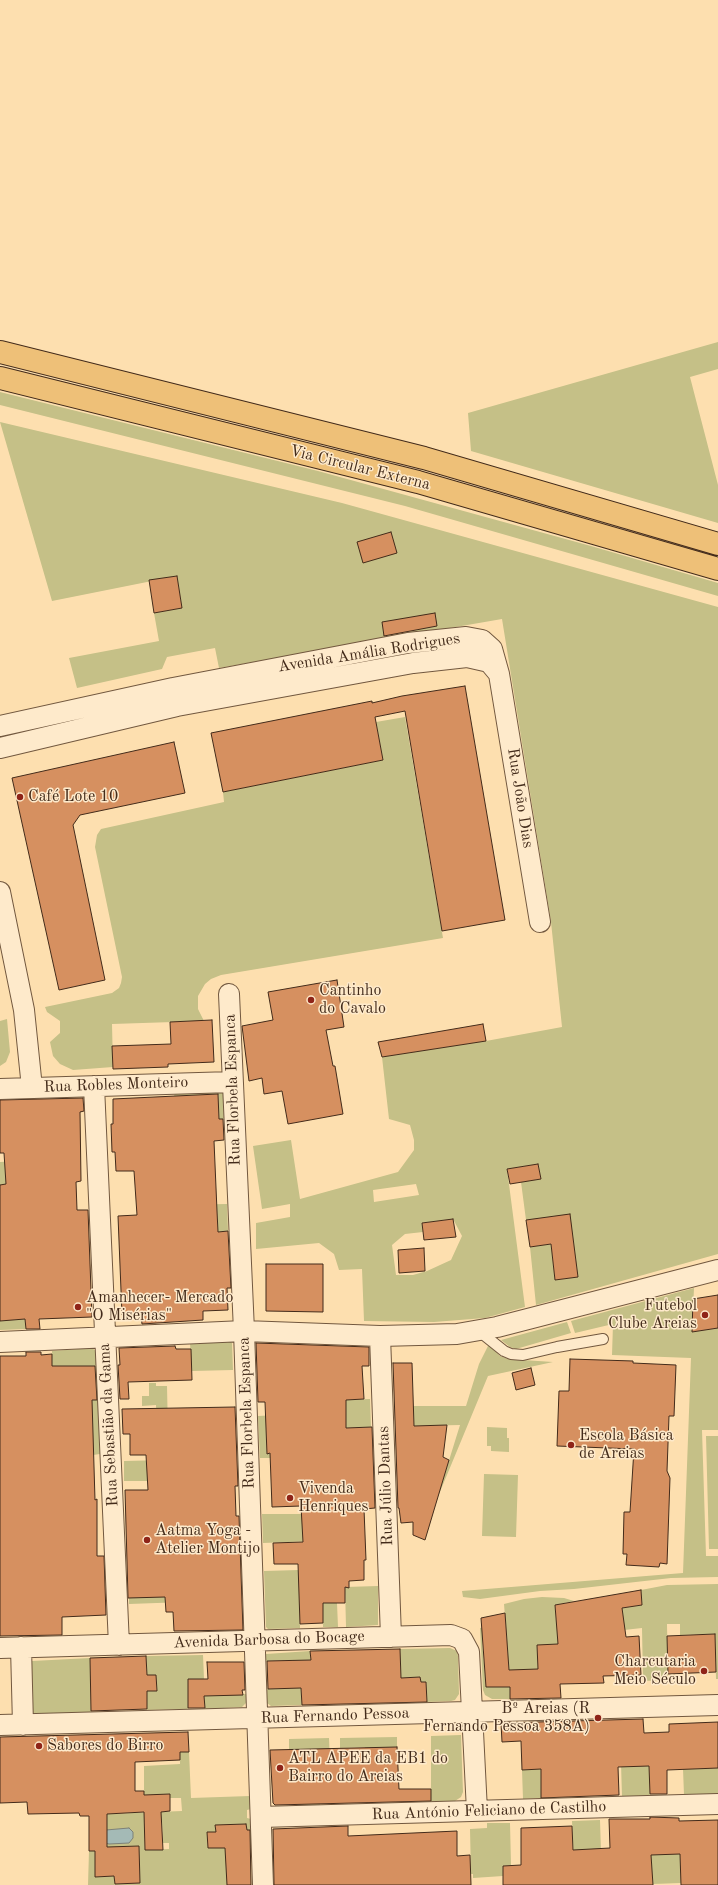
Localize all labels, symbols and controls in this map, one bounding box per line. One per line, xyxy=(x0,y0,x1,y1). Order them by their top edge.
street label: Via Circular Externa xyxy=(288,441,432,495)
street label: Avenida Amália Rodrigues xyxy=(277,629,461,677)
street label: Rua João Dias xyxy=(503,747,537,849)
place label: Café Lote 10 xyxy=(28,787,118,807)
marker: Café Lote 10 xyxy=(15,792,25,802)
place label: Cantinho do Cavalo xyxy=(319,981,386,1019)
marker: Cantinho do Cavalo xyxy=(306,995,316,1005)
street label: Rua Florbela Espanca xyxy=(221,1014,245,1166)
street label: Rua Robles Monteiro xyxy=(43,1073,189,1097)
place label: Amanhecer- Mercado "O Misérias" xyxy=(86,1288,233,1326)
place label: Futebol Clube Areias xyxy=(608,1296,697,1334)
marker: Amanhecer- Mercado "O Misérias" xyxy=(73,1302,83,1312)
marker: Futebol Clube Areias xyxy=(700,1310,710,1320)
street label: Rua Florbela Espanca xyxy=(235,1337,259,1489)
street label: Rua Sebastião da Gama xyxy=(95,1343,123,1507)
street label: Rua Júlio Dantas xyxy=(374,1426,398,1546)
place label: Escola Básica de Areias xyxy=(579,1426,674,1464)
marker: Escola Básica de Areias xyxy=(566,1440,576,1450)
place label: Vivenda Henriques xyxy=(298,1479,368,1517)
marker: Vivenda Henriques xyxy=(285,1493,295,1503)
place label: Aatma Yoga - Atelier Montijo xyxy=(155,1521,260,1559)
marker: Aatma Yoga - Atelier Montijo xyxy=(142,1535,152,1545)
street label: Avenida Barbosa do Bocage xyxy=(173,1627,365,1653)
place label: Charcutaria Meio Século xyxy=(613,1652,696,1690)
marker: Charcutaria Meio Século xyxy=(699,1666,709,1676)
place label: Bº Areias (R Fernando Pessoa 358A) xyxy=(423,1699,590,1737)
street label: Rua Fernando Pessoa xyxy=(260,1704,410,1728)
marker: Bº Areias (R Fernando Pessoa 358A) xyxy=(593,1713,603,1723)
place label: Sabores do Birro xyxy=(47,1736,163,1756)
marker: Sabores do Birro xyxy=(34,1741,44,1751)
place label: ATL APEE da EB1 do Bairro do Areias xyxy=(288,1749,448,1787)
marker: ATL APEE da EB1 do Bairro do Areias xyxy=(275,1763,285,1773)
street label: Rua António Feliciano de Castilho xyxy=(371,1797,607,1825)

